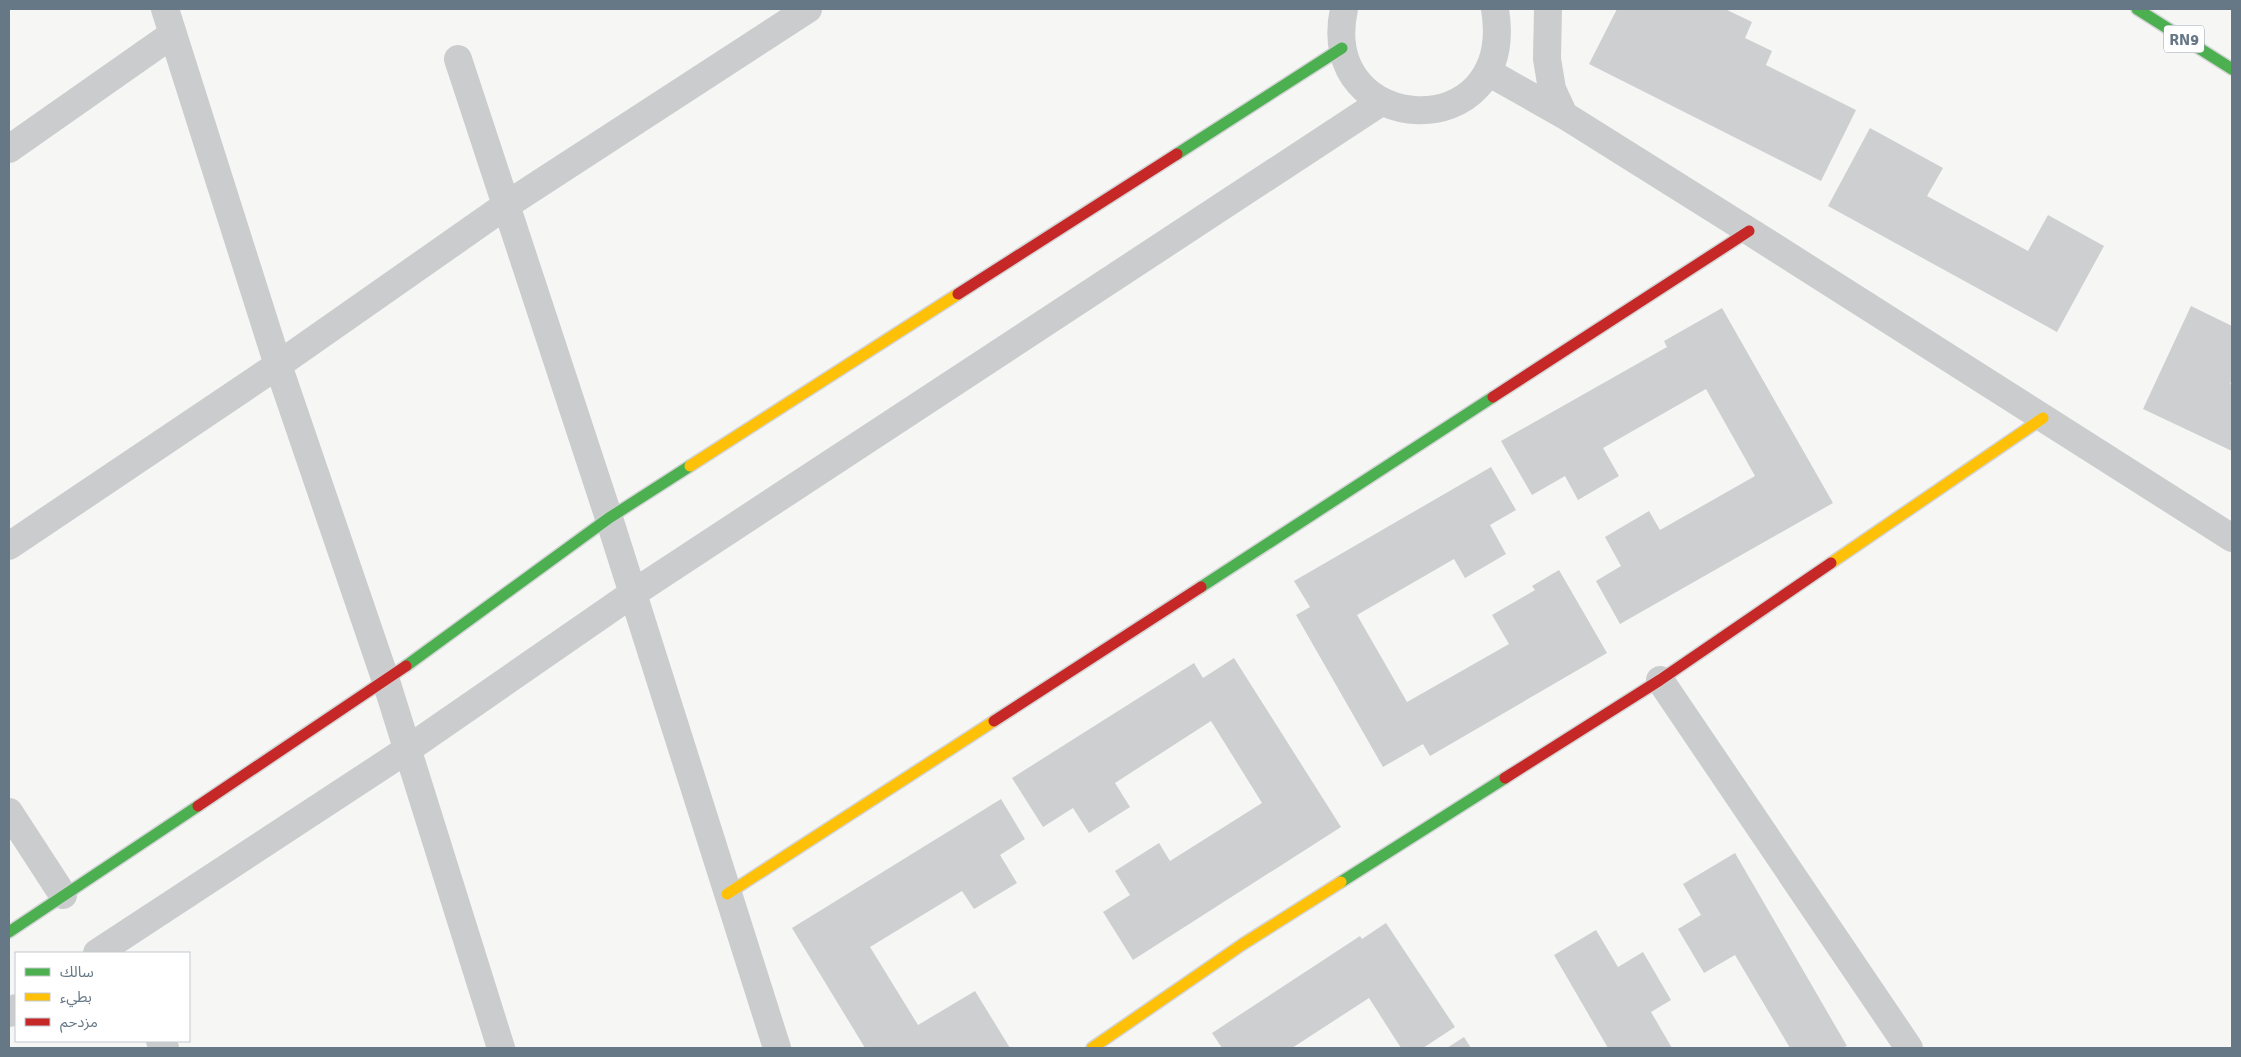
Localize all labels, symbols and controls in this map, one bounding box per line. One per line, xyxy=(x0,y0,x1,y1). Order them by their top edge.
road number: RN9 xyxy=(2164,26,2204,52)
legend xyxy=(15,952,190,1042)
text: سالك xyxy=(60,963,94,981)
text: بطيء xyxy=(60,988,92,1008)
text: مزدحم xyxy=(60,1013,98,1033)

